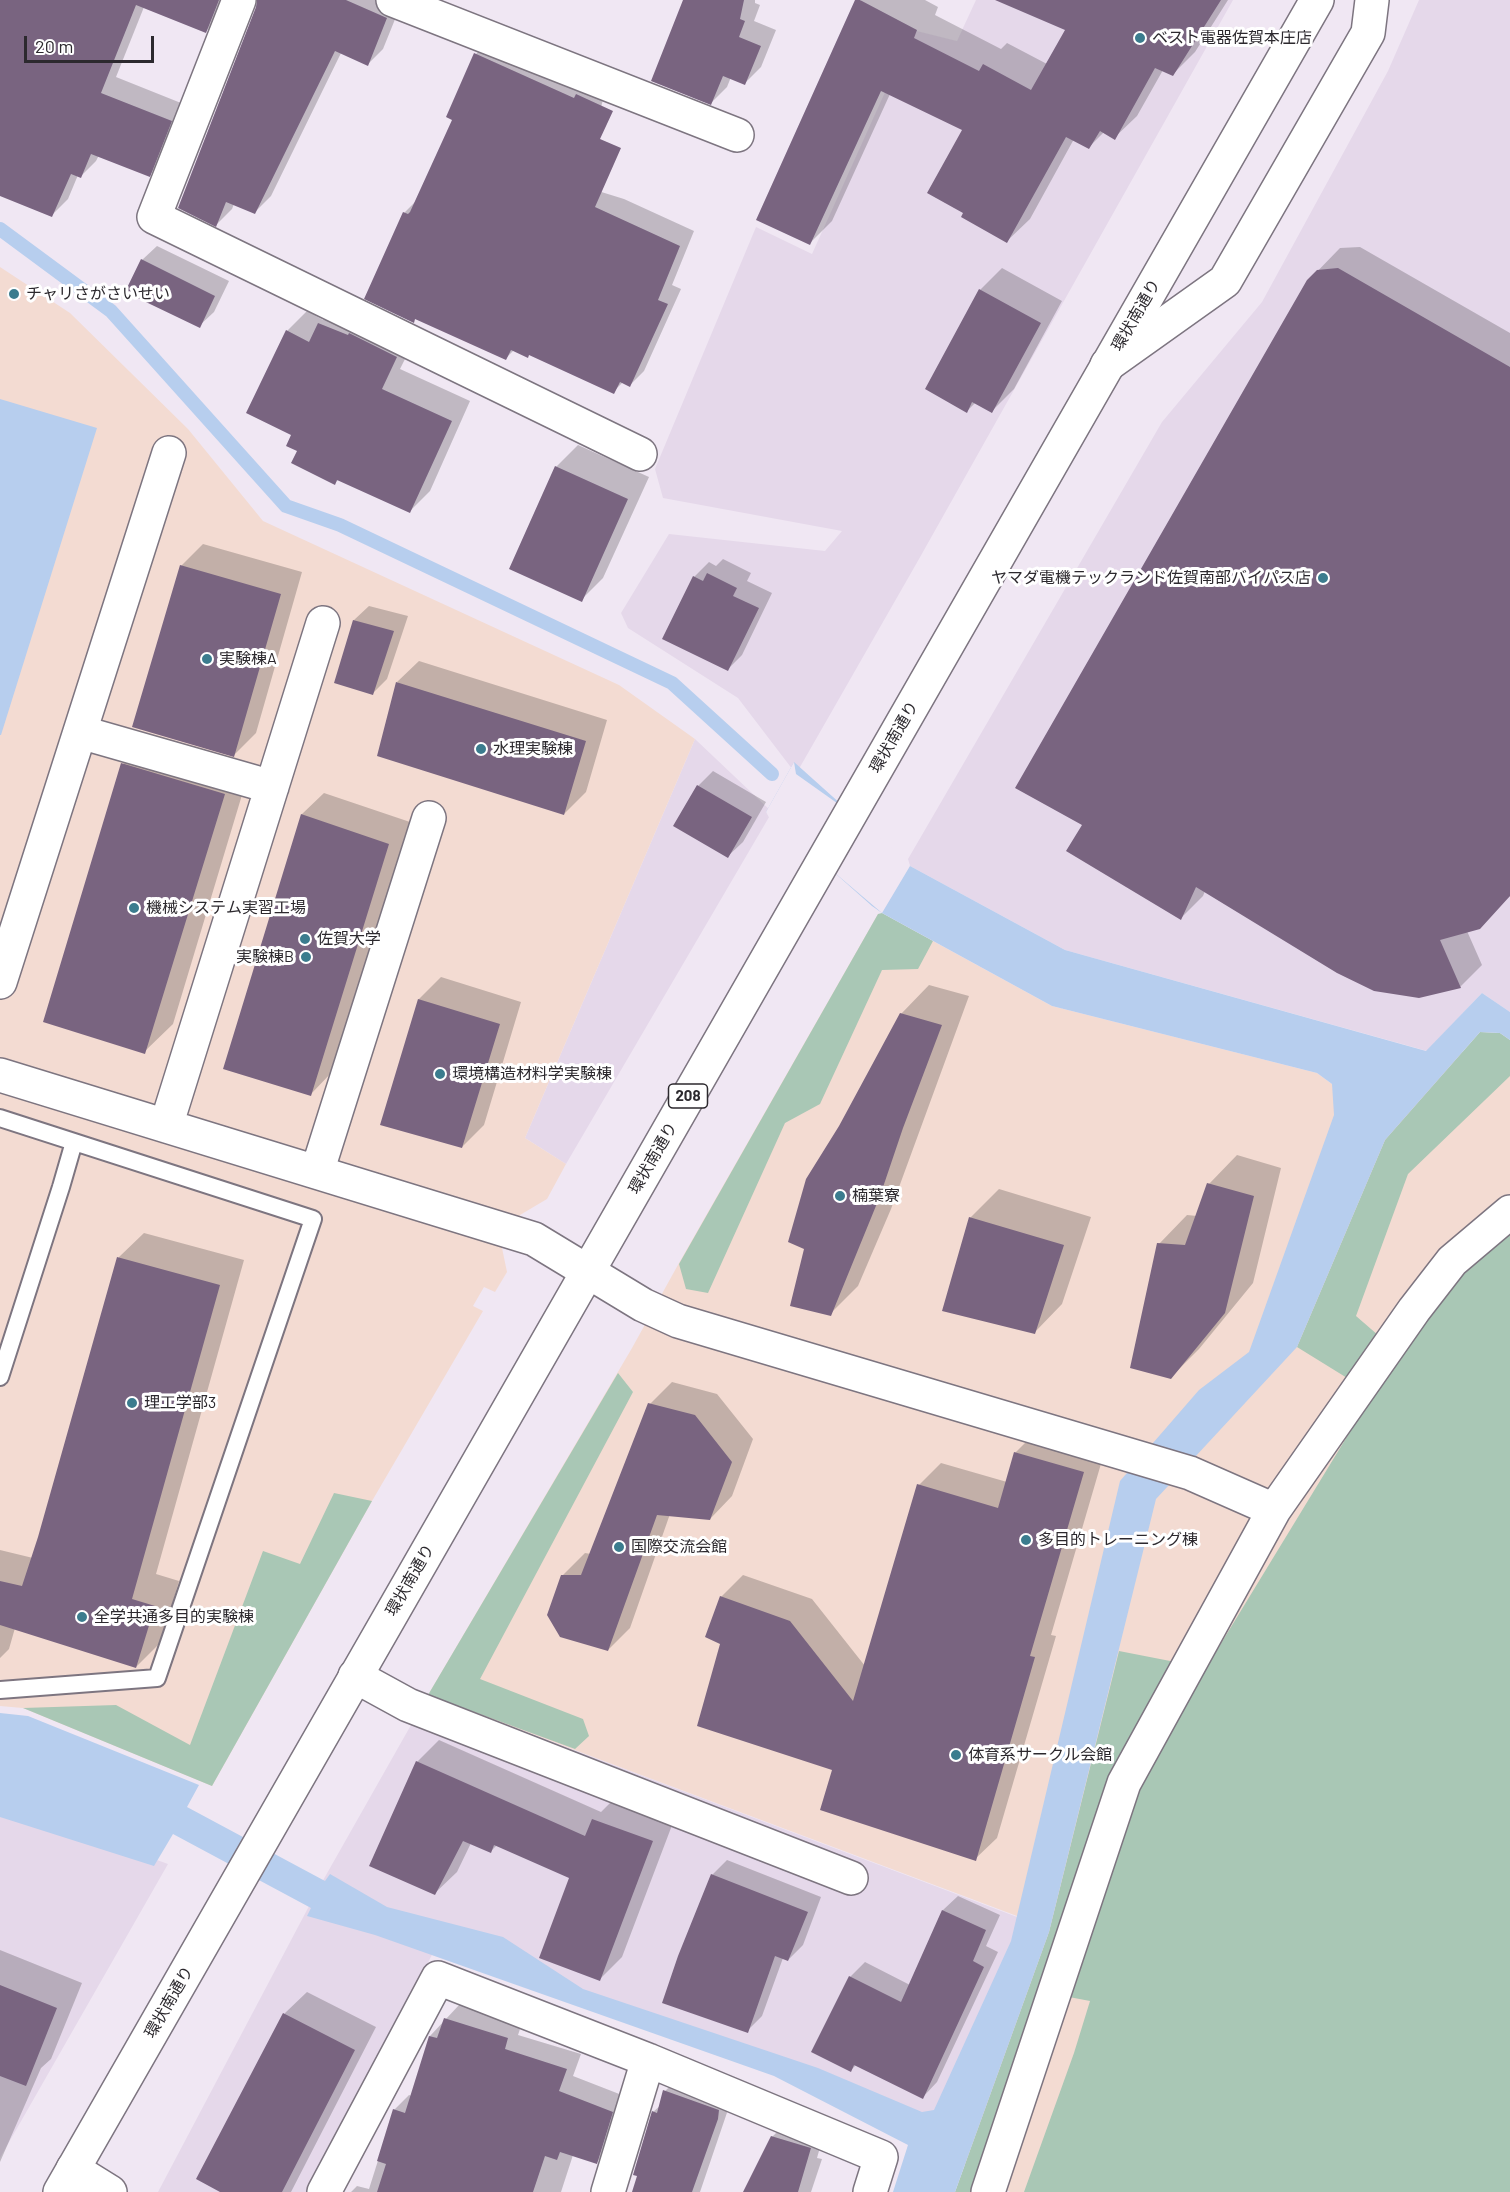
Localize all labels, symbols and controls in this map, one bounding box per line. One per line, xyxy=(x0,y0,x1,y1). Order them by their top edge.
scale bar xyxy=(27,24,158,62)
place label: ベスト電器佐賀本庄店 xyxy=(1152,28,1312,48)
marker: ベスト電器佐賀本庄店 xyxy=(1133,31,1147,45)
text: 20 m xyxy=(35,35,73,57)
street label: 環状南通り xyxy=(1108,276,1164,354)
place label: チャリさがさいせい xyxy=(26,284,170,304)
marker: チャリさがさいせい xyxy=(7,287,21,301)
place label: ヤマダ電機テックランド佐賀南部バイパス店 xyxy=(991,568,1311,588)
marker: ヤマダ電機テックランド佐賀南部バイパス店 xyxy=(1316,571,1330,585)
place label: 実験棟A xyxy=(219,649,277,669)
marker: 実験棟A xyxy=(200,652,214,666)
street label: 環状南通り xyxy=(866,698,922,776)
place label: 水理実験棟 xyxy=(493,739,573,759)
marker: 水理実験棟 xyxy=(474,742,488,756)
place label: 機械システム実習工場 xyxy=(146,898,306,918)
marker: 機械システム実習工場 xyxy=(127,901,141,915)
place label: 佐賀大学 xyxy=(317,929,381,949)
marker: 佐賀大学 xyxy=(298,932,312,946)
place label: 実験棟B xyxy=(236,947,294,967)
marker: 実験棟B xyxy=(299,950,313,964)
place label: 環境構造材料学実験棟 xyxy=(452,1064,612,1084)
marker: 環境構造材料学実験棟 xyxy=(433,1067,447,1081)
road number: 208 xyxy=(668,1084,708,1108)
street label: 環状南通り xyxy=(625,1119,681,1197)
place label: 楠葉寮 xyxy=(852,1186,900,1206)
marker: 楠葉寮 xyxy=(833,1189,847,1203)
place label: 理工学部3 xyxy=(144,1393,216,1413)
marker: 理工学部3 xyxy=(125,1396,139,1410)
place label: 多目的トレーニング棟 xyxy=(1038,1530,1198,1550)
marker: 多目的トレーニング棟 xyxy=(1019,1533,1033,1547)
place label: 国際交流会館 xyxy=(631,1537,727,1557)
marker: 国際交流会館 xyxy=(612,1540,626,1554)
street label: 環状南通り xyxy=(382,1541,438,1619)
place label: 全学共通多目的実験棟 xyxy=(94,1607,254,1627)
marker: 全学共通多目的実験棟 xyxy=(75,1610,89,1624)
place label: 体育系サークル会館 xyxy=(968,1745,1112,1765)
marker: 体育系サークル会館 xyxy=(949,1748,963,1762)
street label: 環状南通り xyxy=(141,1963,197,2041)

